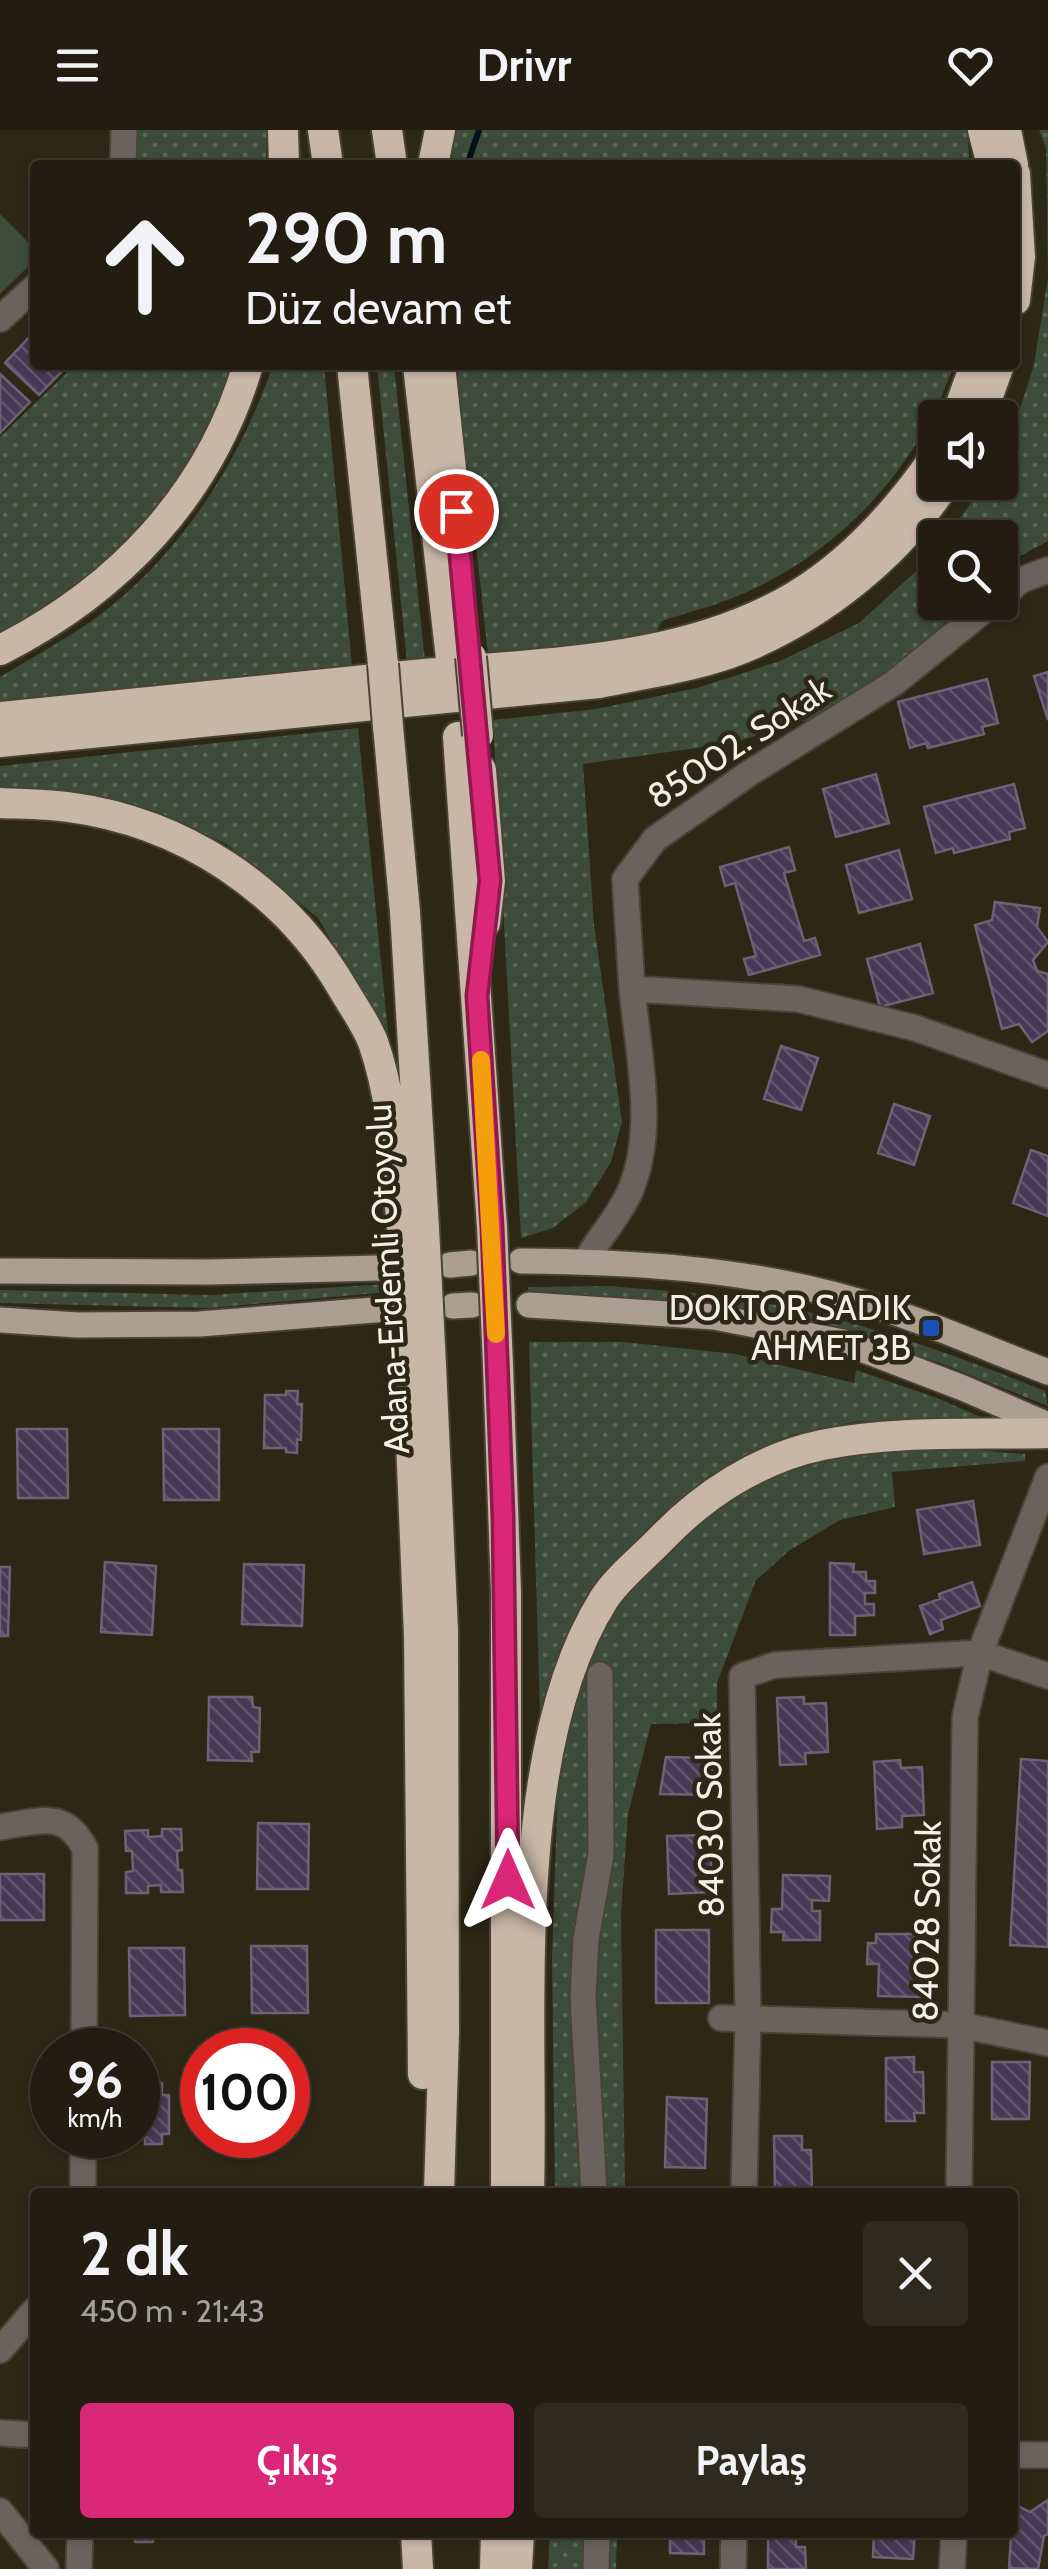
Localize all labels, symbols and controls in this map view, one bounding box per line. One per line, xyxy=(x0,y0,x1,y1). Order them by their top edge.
icon: menu xyxy=(50,38,105,93)
text: Drivr xyxy=(477,38,571,92)
icon: heart xyxy=(943,38,998,93)
text: 290 m xyxy=(245,195,447,281)
icon: ahead xyxy=(80,200,210,330)
text: Düz devam et xyxy=(245,281,511,335)
map controls xyxy=(918,400,1018,620)
button: sound xyxy=(918,400,1018,500)
pin xyxy=(414,469,499,554)
icon: arrive xyxy=(429,484,484,539)
button: search xyxy=(918,520,1018,620)
street label: 85002. Sokak xyxy=(639,667,839,818)
street label: Adana-Erdemli Otoyolu xyxy=(357,1103,418,1455)
place label: DOKTOR SADIK AHMET 3B xyxy=(669,1286,911,1369)
marker: DOKTOR SADIK AHMET 3B xyxy=(920,1317,942,1339)
street label: 84030 Sokak xyxy=(686,1712,733,1918)
street label: 84028 Sokak xyxy=(903,1820,950,2022)
position arrow xyxy=(456,1828,560,1932)
speed limit sign: 100 xyxy=(180,2028,310,2158)
text: 96 xyxy=(67,2050,123,2111)
text: km/h xyxy=(68,2103,122,2133)
text: 2 dk xyxy=(80,2217,189,2290)
button: close xyxy=(863,2221,968,2326)
text: 450 m · 21:43 xyxy=(80,2291,265,2330)
button: Çıkış xyxy=(80,2403,514,2518)
button: Paylaş xyxy=(534,2403,968,2518)

